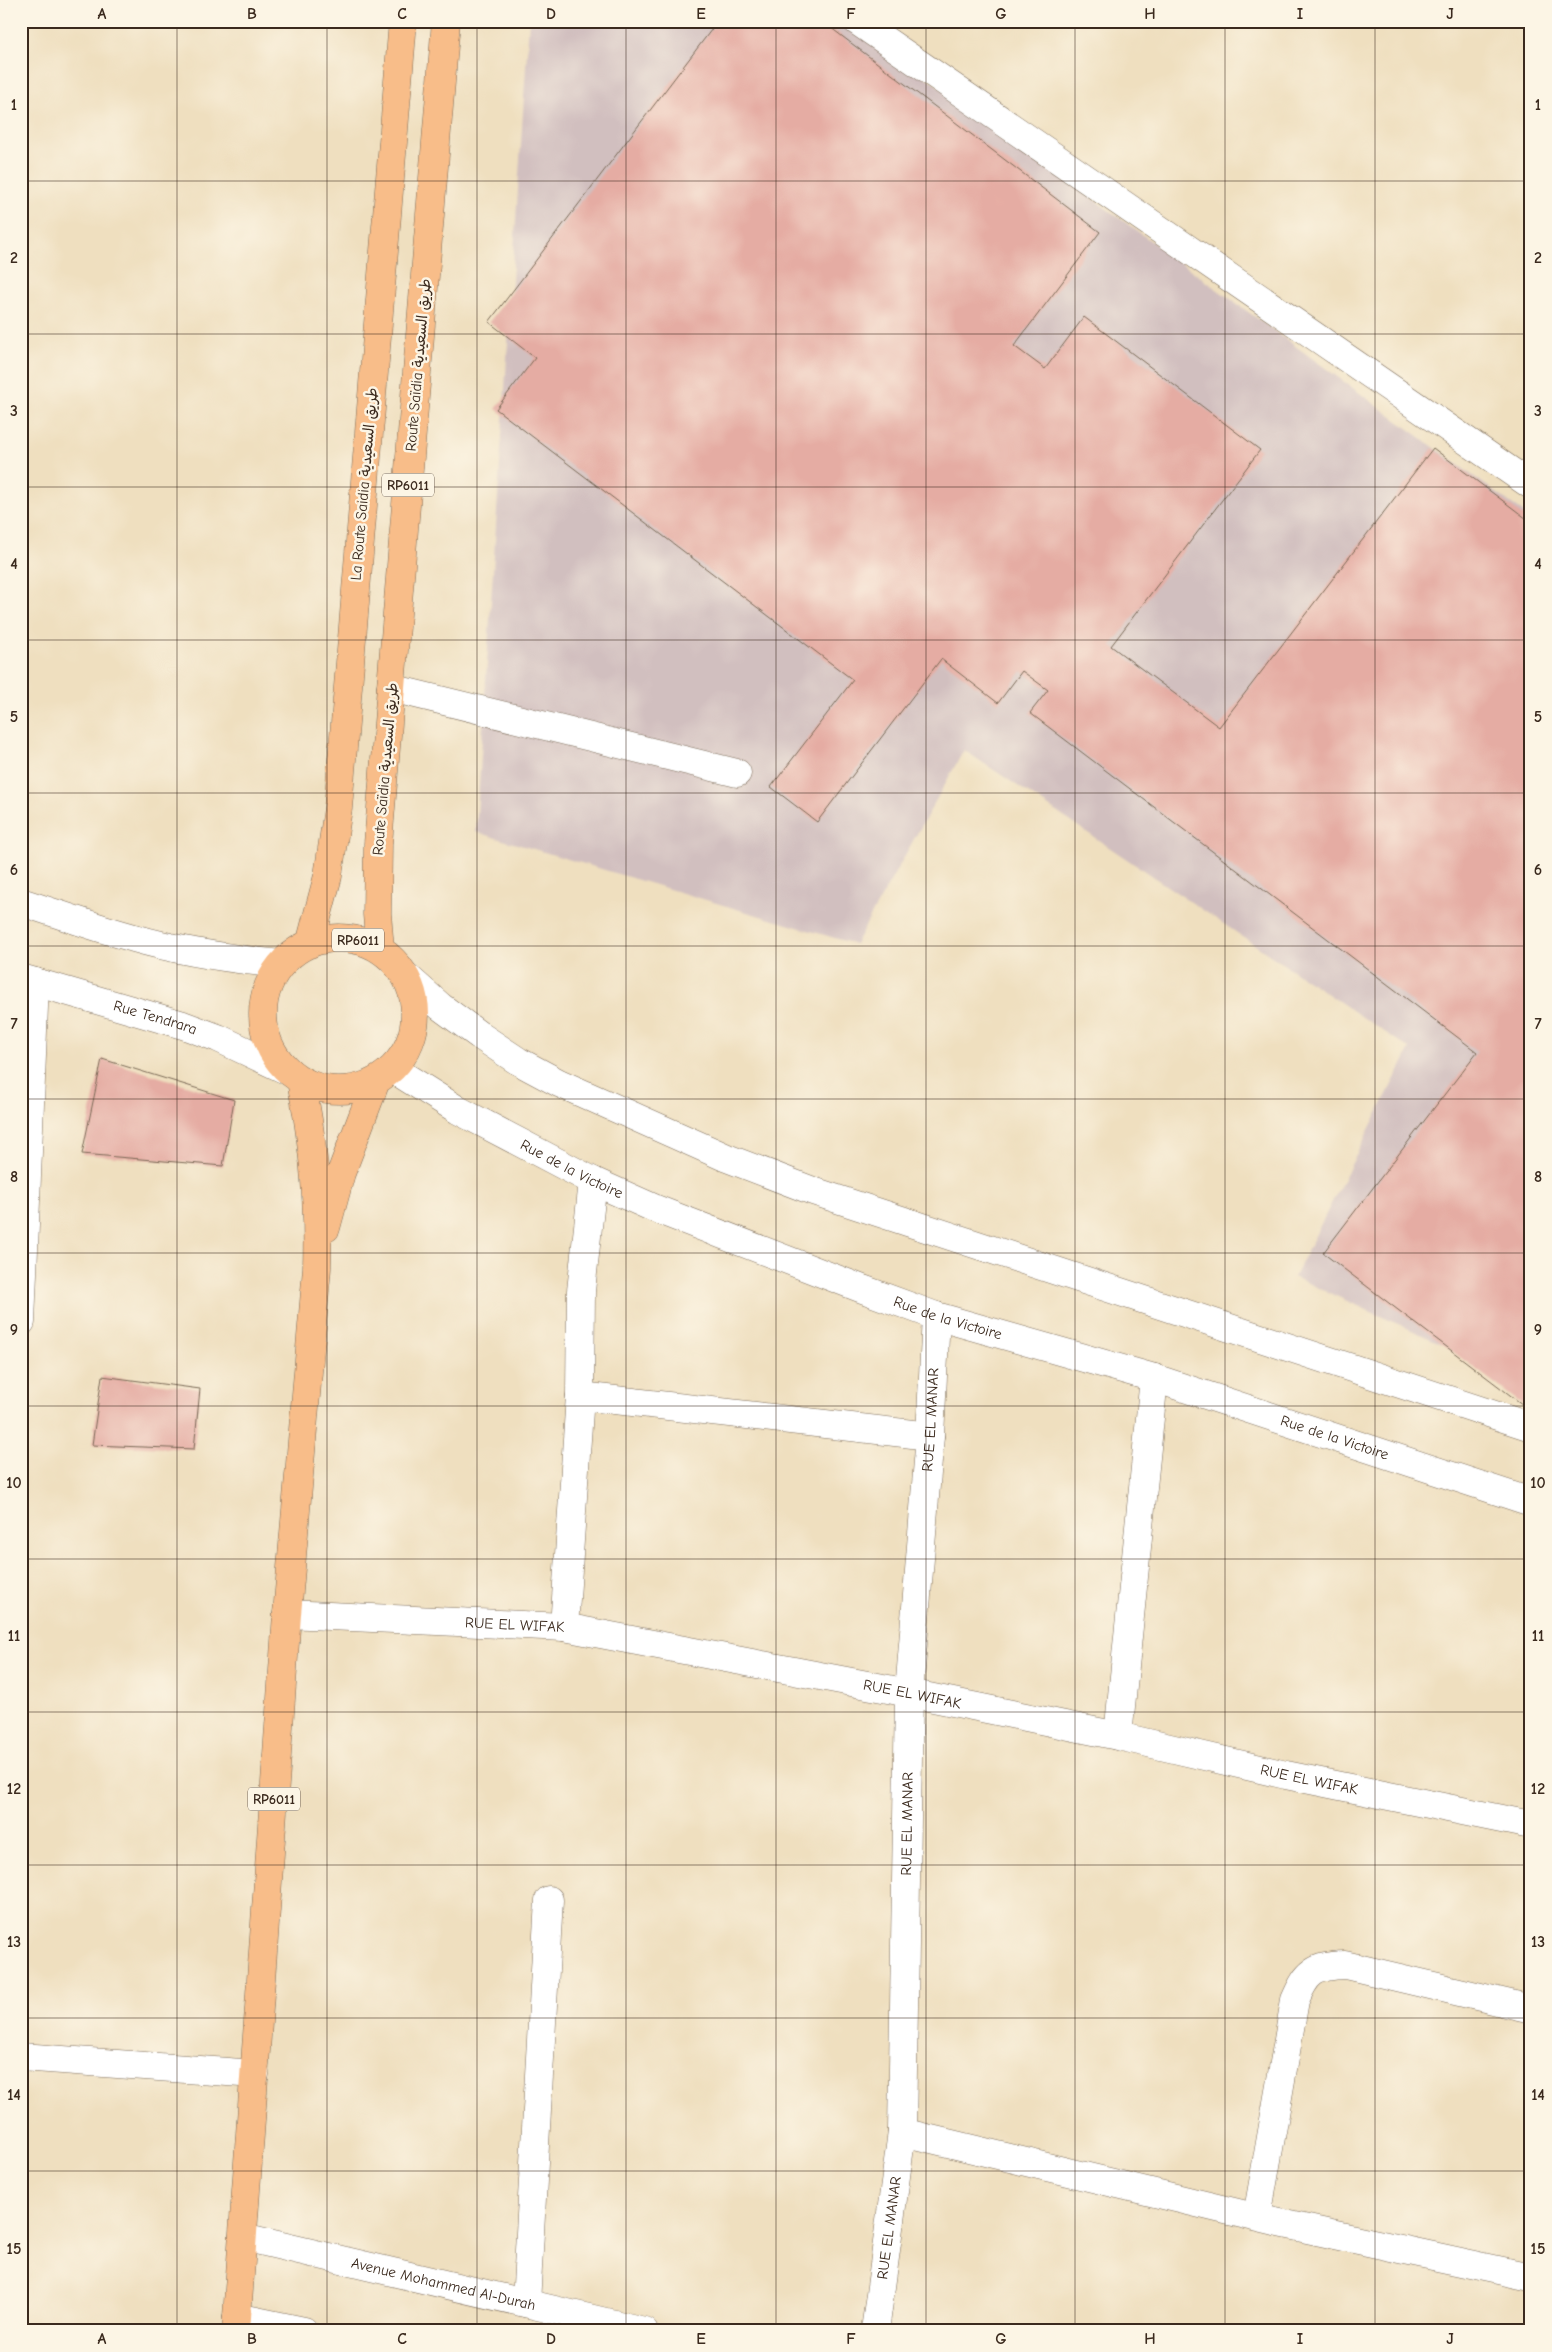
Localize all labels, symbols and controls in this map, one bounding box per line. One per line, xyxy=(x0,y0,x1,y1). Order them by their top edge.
text: A xyxy=(98,5,107,23)
text: B xyxy=(247,5,257,23)
text: C xyxy=(397,5,407,23)
text: D xyxy=(546,5,556,23)
text: E xyxy=(696,5,706,23)
text: F xyxy=(846,5,856,23)
text: G xyxy=(995,5,1007,23)
text: H xyxy=(1144,5,1156,23)
text: I xyxy=(1297,5,1303,23)
text: J xyxy=(1446,5,1454,23)
text: 1 xyxy=(11,96,17,114)
text: 1 xyxy=(1535,96,1541,114)
text: 2 xyxy=(10,249,18,267)
text: 2 xyxy=(1534,249,1542,267)
street label: Route Saïdia طريق السعيدية xyxy=(401,278,435,452)
street label: La Route Saidia طريق السعيدية xyxy=(347,387,381,581)
text: 3 xyxy=(10,402,18,420)
text: 3 xyxy=(1534,402,1542,420)
road number: RP6011 xyxy=(382,474,434,496)
text: 4 xyxy=(10,555,18,573)
text: 4 xyxy=(1534,555,1542,573)
street label: Route Saïdia طريق السعيدية xyxy=(368,682,402,856)
text: 5 xyxy=(10,708,18,726)
text: 5 xyxy=(1534,708,1542,726)
text: 6 xyxy=(10,861,18,879)
text: 6 xyxy=(1534,861,1542,879)
road number: RP6011 xyxy=(332,928,384,952)
street label: Rue Tendrara xyxy=(111,996,200,1038)
text: 7 xyxy=(10,1015,18,1033)
text: 7 xyxy=(1534,1015,1542,1033)
street label: Rue de la Victoire xyxy=(517,1135,626,1202)
text: 8 xyxy=(10,1168,18,1186)
text: 8 xyxy=(1534,1168,1542,1186)
street label: Rue de la Victoire xyxy=(891,1292,1005,1343)
text: 9 xyxy=(10,1321,18,1339)
text: 9 xyxy=(1534,1321,1542,1339)
street label: RUE EL MANAR xyxy=(918,1367,942,1472)
street label: Rue de la Victoire xyxy=(1278,1411,1392,1464)
text: 10 xyxy=(6,1474,22,1492)
text: 10 xyxy=(1530,1474,1546,1492)
street label: RUE EL WIFAK xyxy=(465,1613,565,1636)
text: 11 xyxy=(8,1627,20,1645)
text: 11 xyxy=(1532,1627,1544,1645)
street label: RUE EL WIFAK xyxy=(862,1675,963,1713)
street label: RUE EL WIFAK xyxy=(1258,1760,1360,1799)
street label: RUE EL MANAR xyxy=(897,1772,917,1876)
text: 12 xyxy=(7,1780,21,1798)
text: 12 xyxy=(1531,1780,1545,1798)
road number: RP6011 xyxy=(248,1788,300,1810)
text: 13 xyxy=(7,1933,21,1951)
text: 13 xyxy=(1531,1933,1545,1951)
text: 14 xyxy=(7,2086,21,2104)
text: 14 xyxy=(1531,2086,1545,2104)
street label: RUE EL MANAR xyxy=(873,2175,905,2281)
text: 15 xyxy=(7,2240,21,2258)
text: 15 xyxy=(1531,2240,1545,2258)
street label: Avenue Mohammed Al-Durah xyxy=(350,2254,538,2314)
text: A xyxy=(98,2330,107,2348)
text: B xyxy=(247,2330,257,2348)
text: C xyxy=(397,2330,407,2348)
text: D xyxy=(546,2330,556,2348)
text: E xyxy=(696,2330,706,2348)
text: F xyxy=(846,2330,856,2348)
text: G xyxy=(995,2330,1007,2348)
text: H xyxy=(1144,2330,1156,2348)
text: I xyxy=(1297,2330,1303,2348)
text: J xyxy=(1446,2330,1454,2348)

